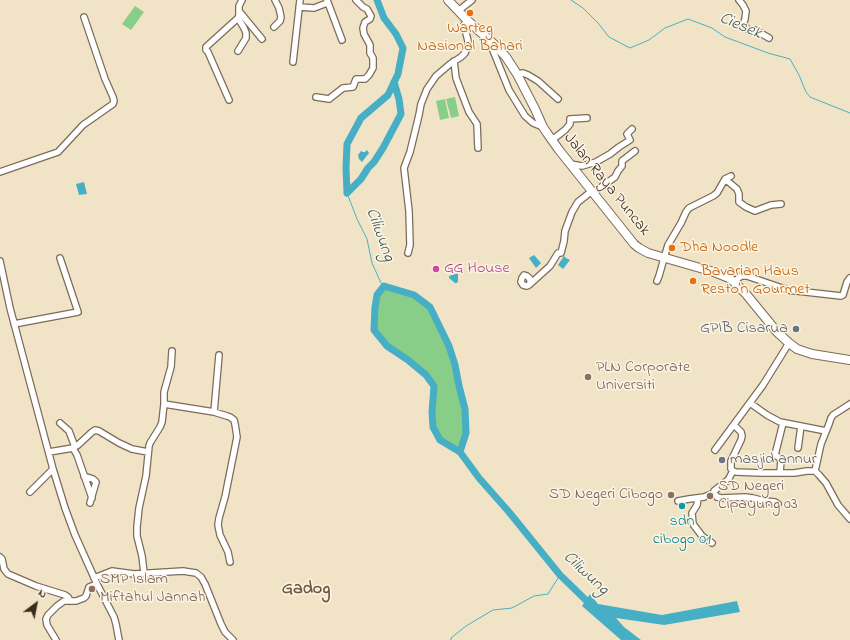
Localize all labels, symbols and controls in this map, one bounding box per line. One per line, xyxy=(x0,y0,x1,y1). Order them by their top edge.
marker: Warteg Nasional Bahari xyxy=(465,8,475,18)
water label: Ciesek xyxy=(716,9,764,45)
place label: Warteg Nasional Bahari xyxy=(417,19,523,57)
street label: Jalan Raya Puncak xyxy=(559,130,653,240)
water label: Ciliwung xyxy=(360,206,398,264)
place label: Dha Noodle xyxy=(680,238,758,258)
marker: Dha Noodle xyxy=(667,243,677,253)
place label: GG House xyxy=(444,259,510,279)
place label: Bavarian Haus Resto'n Gourmet xyxy=(701,262,810,300)
marker: GG House xyxy=(431,264,441,274)
marker: Bavarian Haus Resto'n Gourmet xyxy=(688,276,698,286)
place label: GPIB Cisarua xyxy=(700,319,788,339)
marker: GPIB Cisarua xyxy=(791,324,801,334)
place label: PLN Corporate Universiti xyxy=(596,358,690,396)
marker: PLN Corporate Universiti xyxy=(583,372,593,382)
place label: masjid annur xyxy=(730,450,817,470)
marker: masjid annur xyxy=(717,455,727,465)
place label: SD Negeri Cipayung 03 xyxy=(718,477,798,515)
place label: SD Negeri Cibogo xyxy=(549,485,663,505)
marker: SD Negeri Cibogo xyxy=(666,490,676,500)
marker: SD Negeri Cipayung 03 xyxy=(705,491,715,501)
marker: sdn cibogo 01 xyxy=(677,501,687,511)
place label: sdn cibogo 01 xyxy=(653,512,711,550)
water label: Ciliwung xyxy=(558,548,612,600)
place label: SMP Islam Miftahul Jannah xyxy=(100,570,205,608)
district label: Gadog xyxy=(282,579,330,601)
north arrow xyxy=(16,584,56,624)
marker: SMP Islam Miftahul Jannah xyxy=(87,584,97,594)
text: N xyxy=(35,585,50,603)

